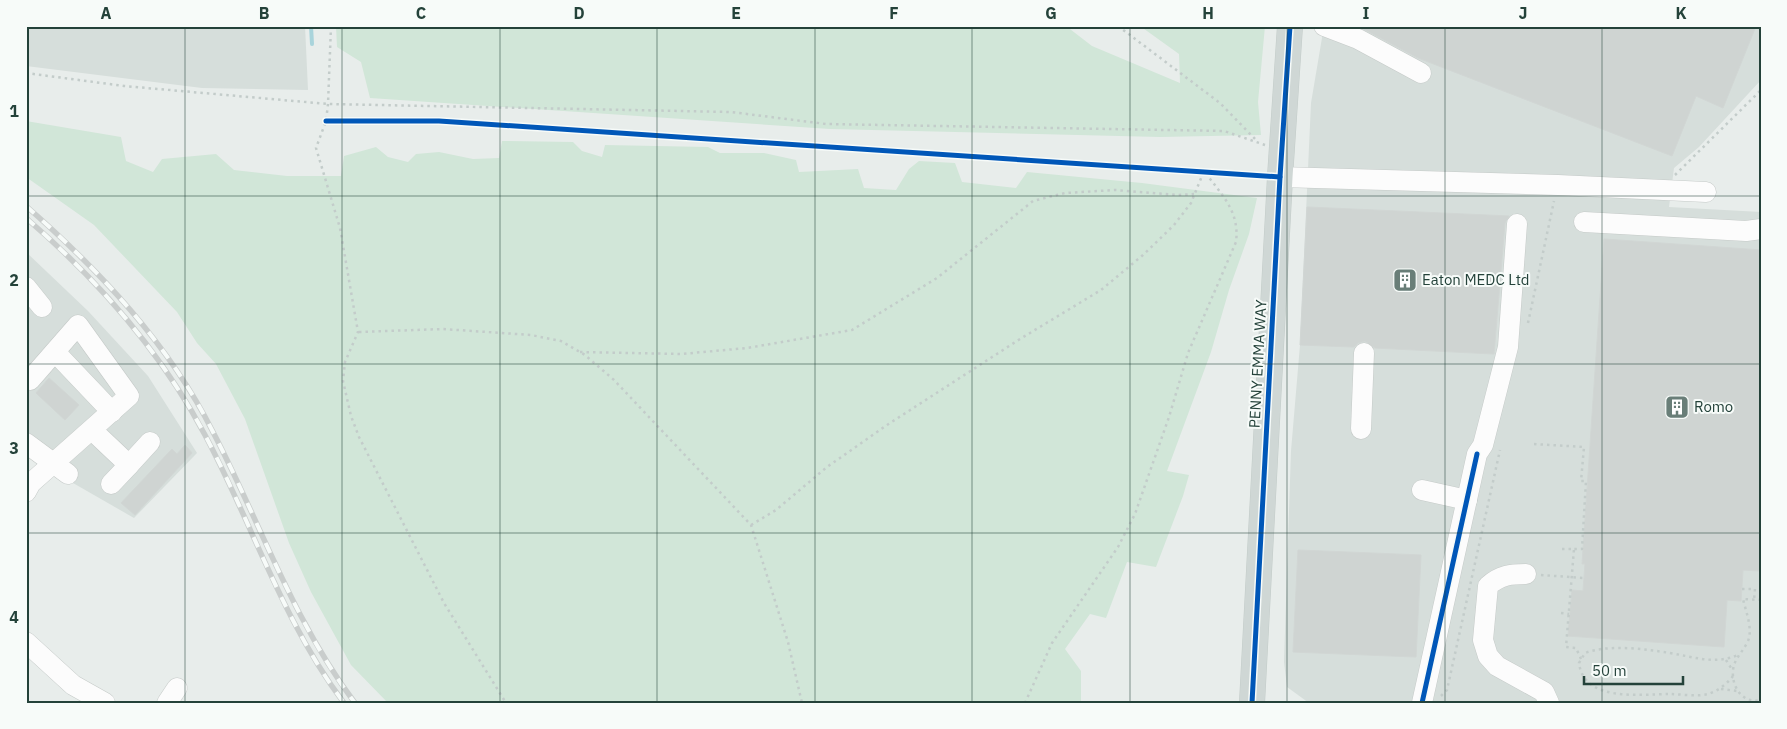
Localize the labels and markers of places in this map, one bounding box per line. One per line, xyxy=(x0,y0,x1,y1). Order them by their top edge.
building icon: Eaton MEDC Ltd xyxy=(1392,267,1418,293)
place label: Eaton MEDC Ltd xyxy=(1422,270,1530,289)
building icon: Romo xyxy=(1664,394,1690,420)
place label: Romo xyxy=(1694,397,1733,416)

